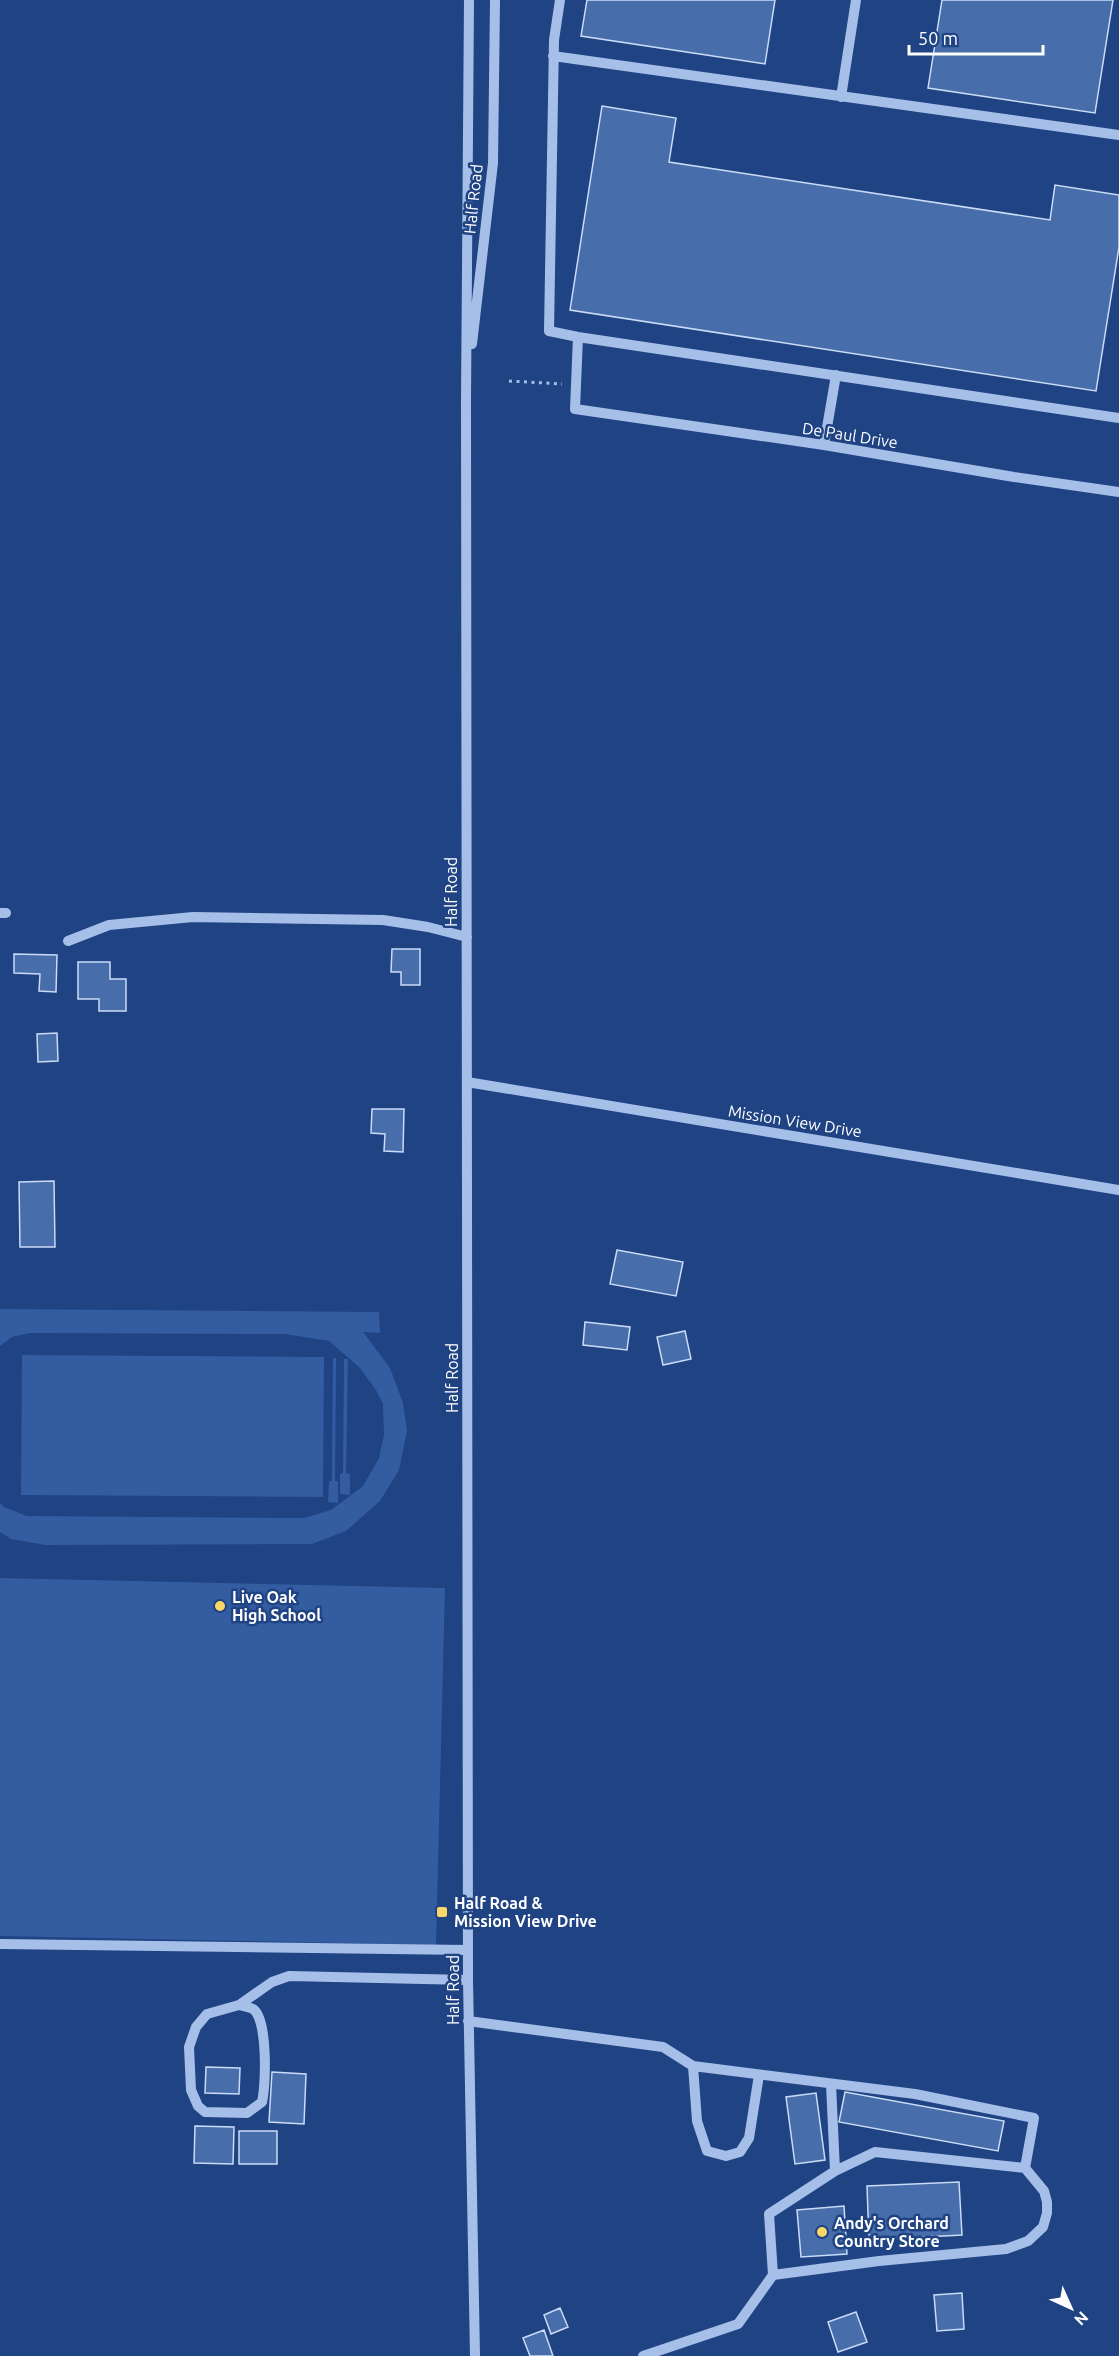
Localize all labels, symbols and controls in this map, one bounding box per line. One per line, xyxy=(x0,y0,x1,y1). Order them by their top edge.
scale bar xyxy=(909,18,1042,56)
text: 50 m xyxy=(918,28,958,48)
street label: Half Road xyxy=(460,163,486,235)
street label: De Paul Drive xyxy=(801,419,899,451)
street label: Half Road xyxy=(442,857,460,927)
street label: Mission View Drive xyxy=(727,1102,863,1140)
street label: Half Road xyxy=(443,1343,461,1413)
place label: Live Oak High School xyxy=(232,1588,321,1624)
marker: Live Oak High School xyxy=(213,1599,227,1613)
place label: Half Road & Mission View Drive xyxy=(454,1894,597,1930)
marker: Half Road & Mission View Drive xyxy=(435,1905,449,1919)
street label: Half Road xyxy=(444,1955,462,2025)
place label: Andy's Orchard Country Store xyxy=(834,2214,949,2250)
marker: Andy's Orchard Country Store xyxy=(815,2225,829,2239)
north arrow xyxy=(1041,2278,1101,2338)
text: N xyxy=(1071,2308,1092,2329)

